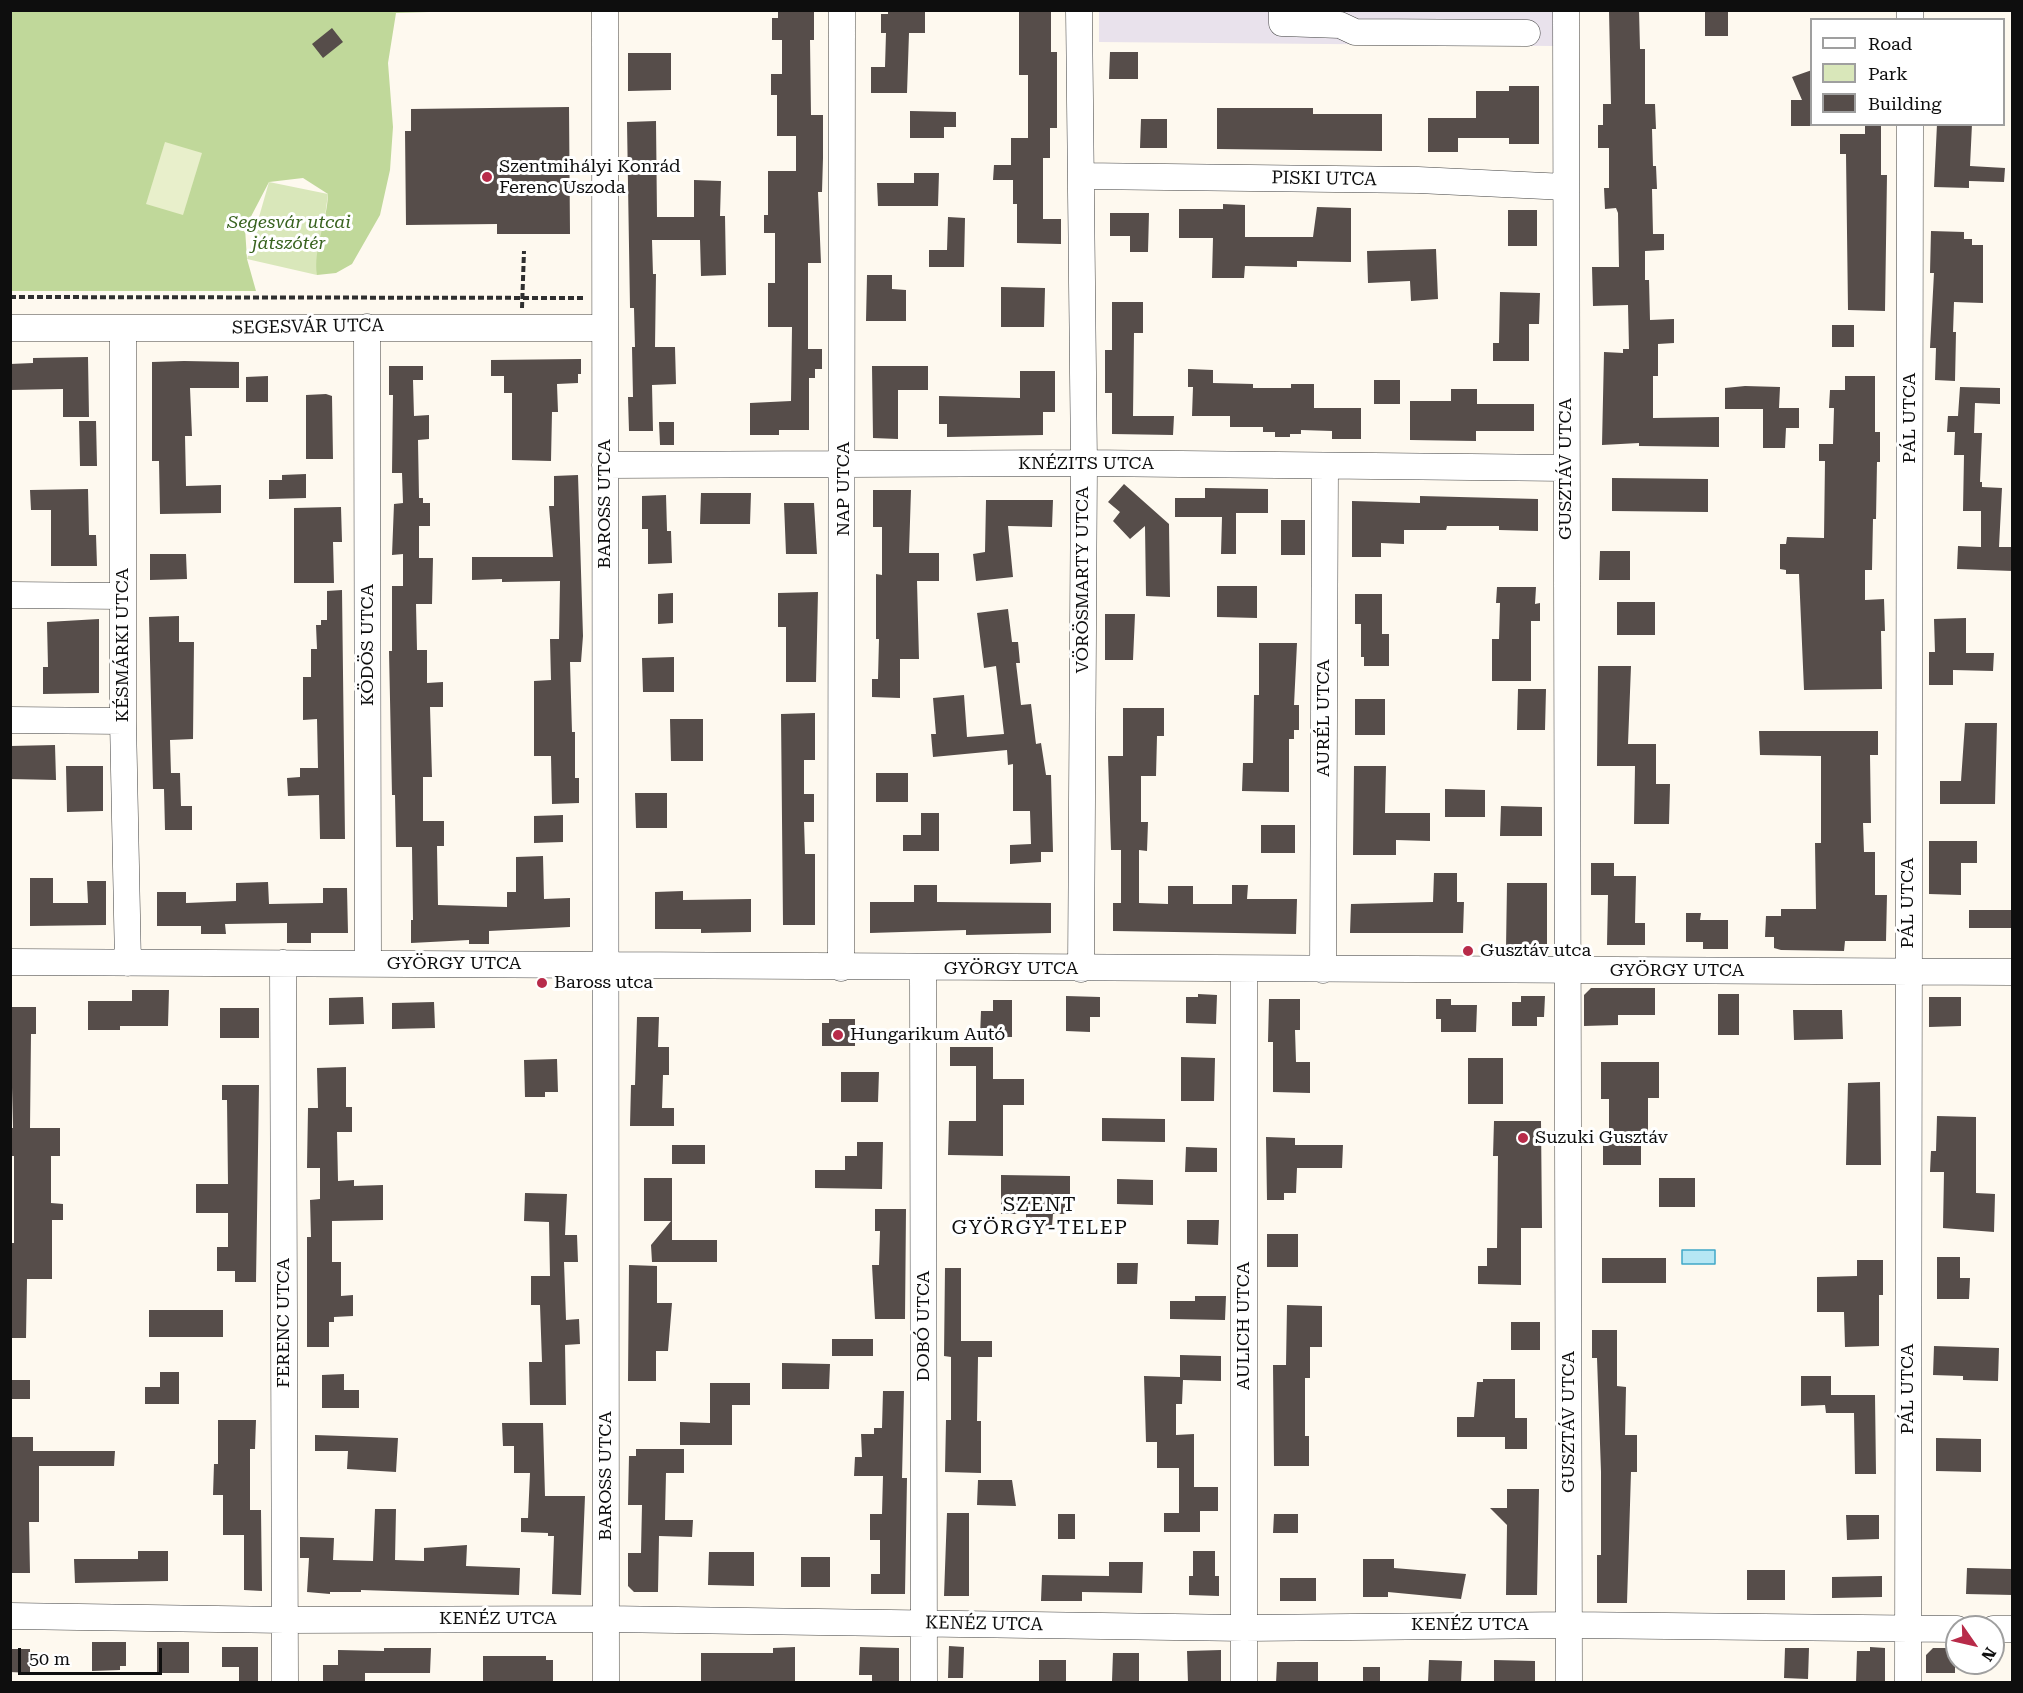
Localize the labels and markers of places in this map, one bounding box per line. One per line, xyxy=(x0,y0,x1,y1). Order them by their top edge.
place label: Szentmihályi Konrád Ferenc Uszoda xyxy=(499,156,681,198)
marker: Szentmihályi Konrád Ferenc Uszoda xyxy=(480,170,494,184)
place label: Gusztáv utca xyxy=(1480,940,1591,962)
marker: Gusztáv utca xyxy=(1461,944,1475,958)
place label: Baross utca xyxy=(554,972,653,994)
marker: Baross utca xyxy=(535,976,549,990)
place label: Hungarikum Autó xyxy=(850,1024,1005,1046)
marker: Hungarikum Autó xyxy=(831,1028,845,1042)
place label: Suzuki Gusztáv xyxy=(1535,1127,1668,1149)
marker: Suzuki Gusztáv xyxy=(1516,1131,1530,1145)

